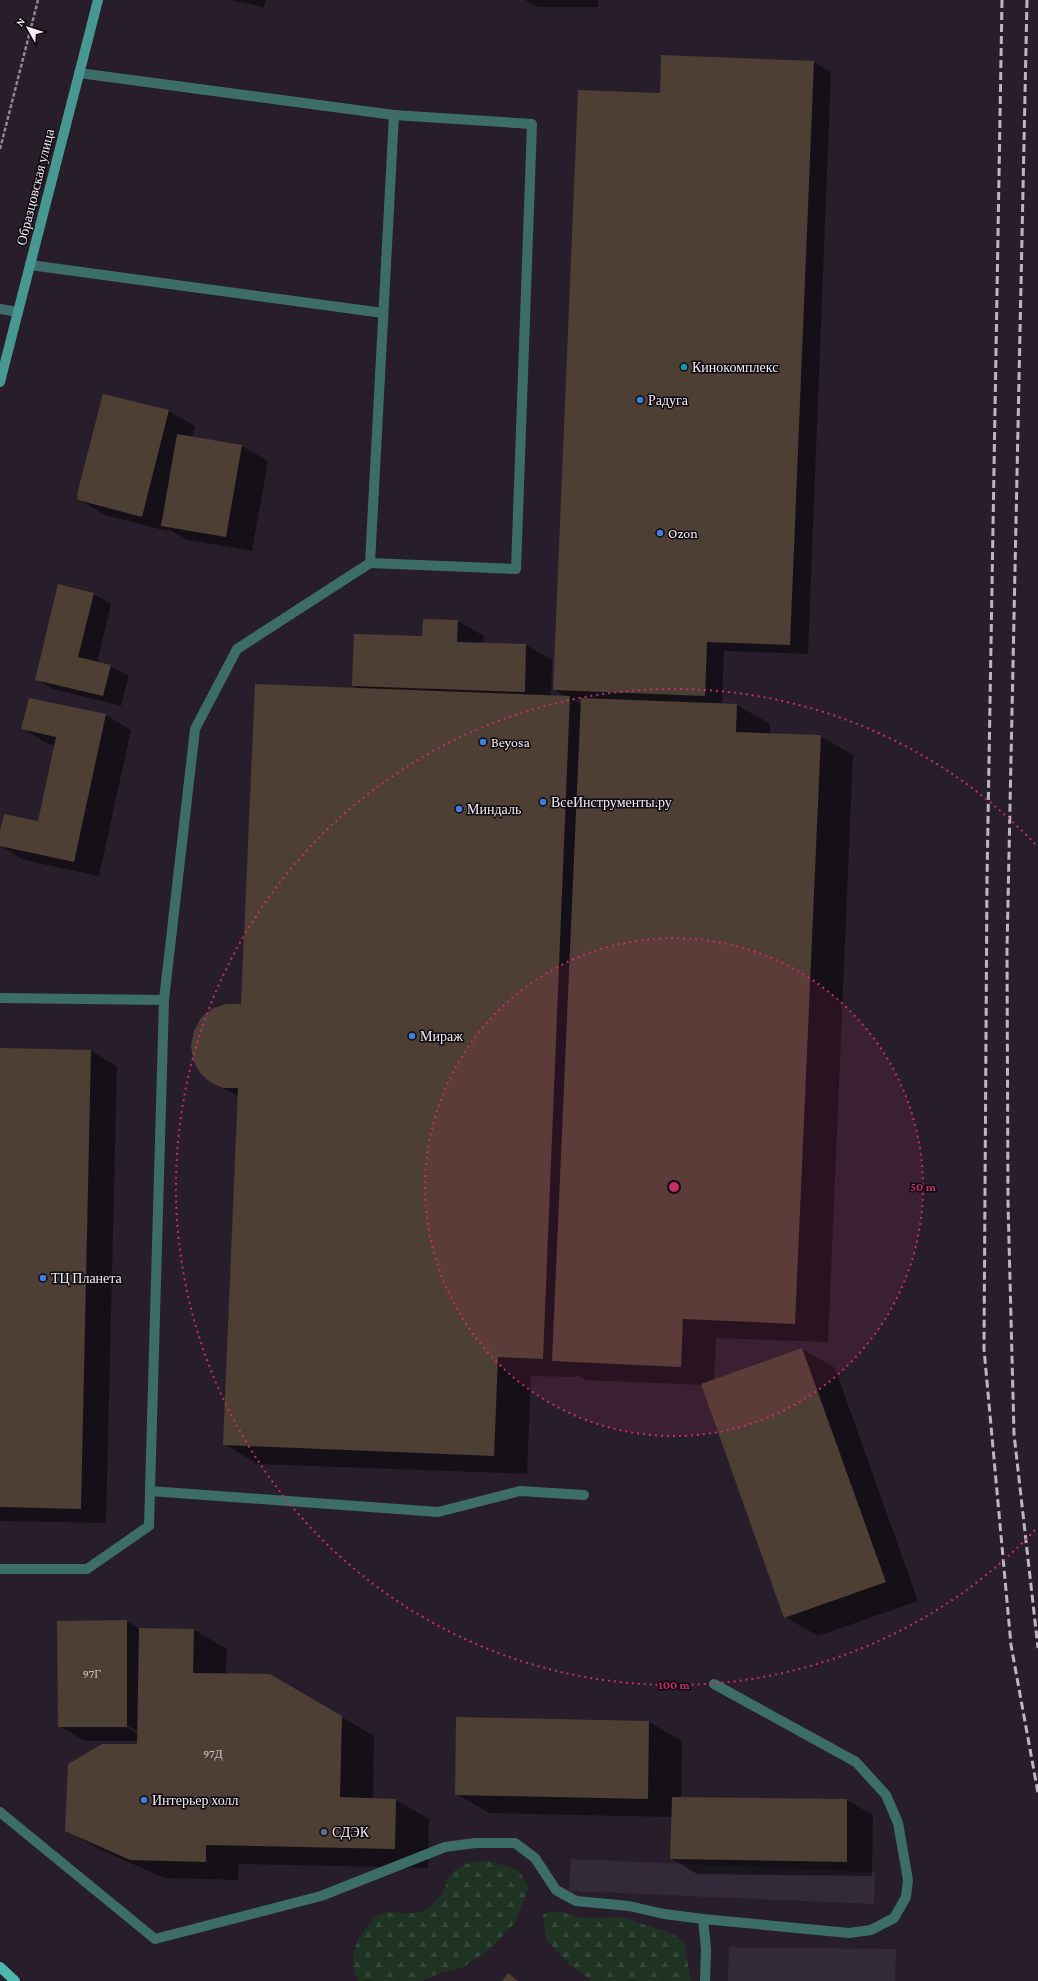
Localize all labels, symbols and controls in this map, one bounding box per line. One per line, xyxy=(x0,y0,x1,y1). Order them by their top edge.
north arrow xyxy=(8,8,48,48)
text: N xyxy=(13,15,28,28)
street label: Образцовская улица xyxy=(13,126,57,247)
place label: Кинокомплекс xyxy=(692,359,778,375)
marker: Кинокомплекс xyxy=(679,362,689,372)
place label: Радуга xyxy=(648,392,689,408)
marker: Радуга xyxy=(635,395,645,405)
place label: Ozon xyxy=(668,525,698,541)
marker: Ozon xyxy=(655,528,665,538)
place label: Beyosa xyxy=(491,734,531,750)
marker: Beyosa xyxy=(478,737,488,747)
place label: ВсеИнструменты.ру xyxy=(551,794,672,810)
marker: ВсеИнструменты.ру xyxy=(538,797,548,807)
place label: Миндаль xyxy=(467,801,521,817)
marker: Миндаль xyxy=(454,804,464,814)
place label: Мираж xyxy=(420,1028,463,1044)
marker: Мираж xyxy=(407,1031,417,1041)
centre of rings xyxy=(667,1180,681,1194)
text: 50 m xyxy=(910,1180,937,1194)
place label: ТЦ Планета xyxy=(51,1270,123,1286)
marker: ТЦ Планета xyxy=(38,1273,48,1283)
house number: 97Г xyxy=(83,1667,101,1681)
text: 100 m xyxy=(658,1678,691,1692)
house number: 97Д xyxy=(203,1747,223,1761)
place label: Интерьер холл xyxy=(152,1792,238,1808)
marker: Интерьер холл xyxy=(139,1795,149,1805)
place label: СДЭК xyxy=(332,1824,370,1840)
marker: СДЭК xyxy=(319,1827,329,1837)

